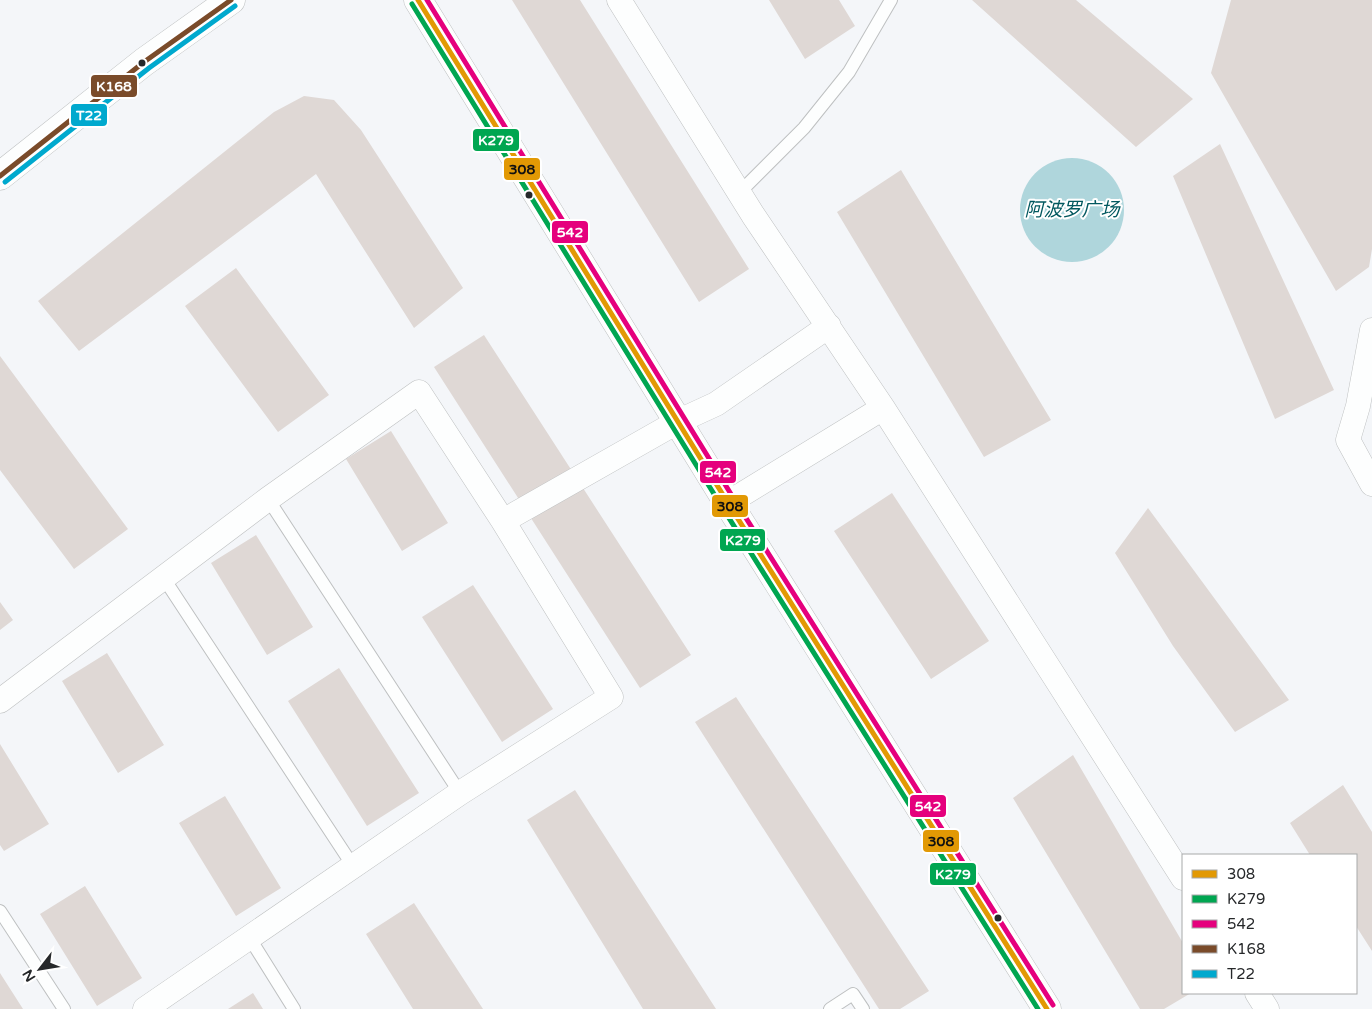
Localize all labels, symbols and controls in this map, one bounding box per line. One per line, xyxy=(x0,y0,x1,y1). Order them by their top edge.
unlabelled marker xyxy=(137,58,147,68)
line badge: K168 xyxy=(90,74,138,98)
text: K168 xyxy=(96,78,132,95)
line badge: T22 xyxy=(70,103,108,127)
text: T22 xyxy=(75,107,102,124)
line badge: K279 xyxy=(472,128,520,152)
text: K279 xyxy=(478,132,514,149)
line badge: 308 xyxy=(503,157,541,181)
text: 308 xyxy=(509,161,535,178)
unlabelled marker xyxy=(524,190,534,200)
water label: 阿波罗广场 xyxy=(1024,199,1121,221)
line badge: 542 xyxy=(551,220,589,244)
text: 542 xyxy=(557,224,583,241)
line badge: 542 xyxy=(699,460,737,484)
text: 542 xyxy=(705,464,731,481)
line badge: 308 xyxy=(711,494,749,518)
text: 308 xyxy=(717,498,743,515)
line badge: K279 xyxy=(719,528,766,552)
text: K279 xyxy=(725,532,761,549)
line badge: 542 xyxy=(909,794,947,818)
text: 542 xyxy=(915,798,941,815)
line badge: 308 xyxy=(922,829,960,853)
text: 308 xyxy=(928,833,954,850)
legend xyxy=(1182,854,1357,994)
line badge: K279 xyxy=(929,862,977,886)
text: 308 xyxy=(1227,865,1255,883)
text: K279 xyxy=(935,866,971,883)
text: K279 xyxy=(1227,890,1265,908)
unlabelled marker xyxy=(993,913,1003,923)
text: 542 xyxy=(1227,915,1255,933)
text: K168 xyxy=(1227,940,1265,958)
north arrow xyxy=(15,944,65,994)
text: T22 xyxy=(1227,965,1255,983)
text: N xyxy=(19,966,39,985)

